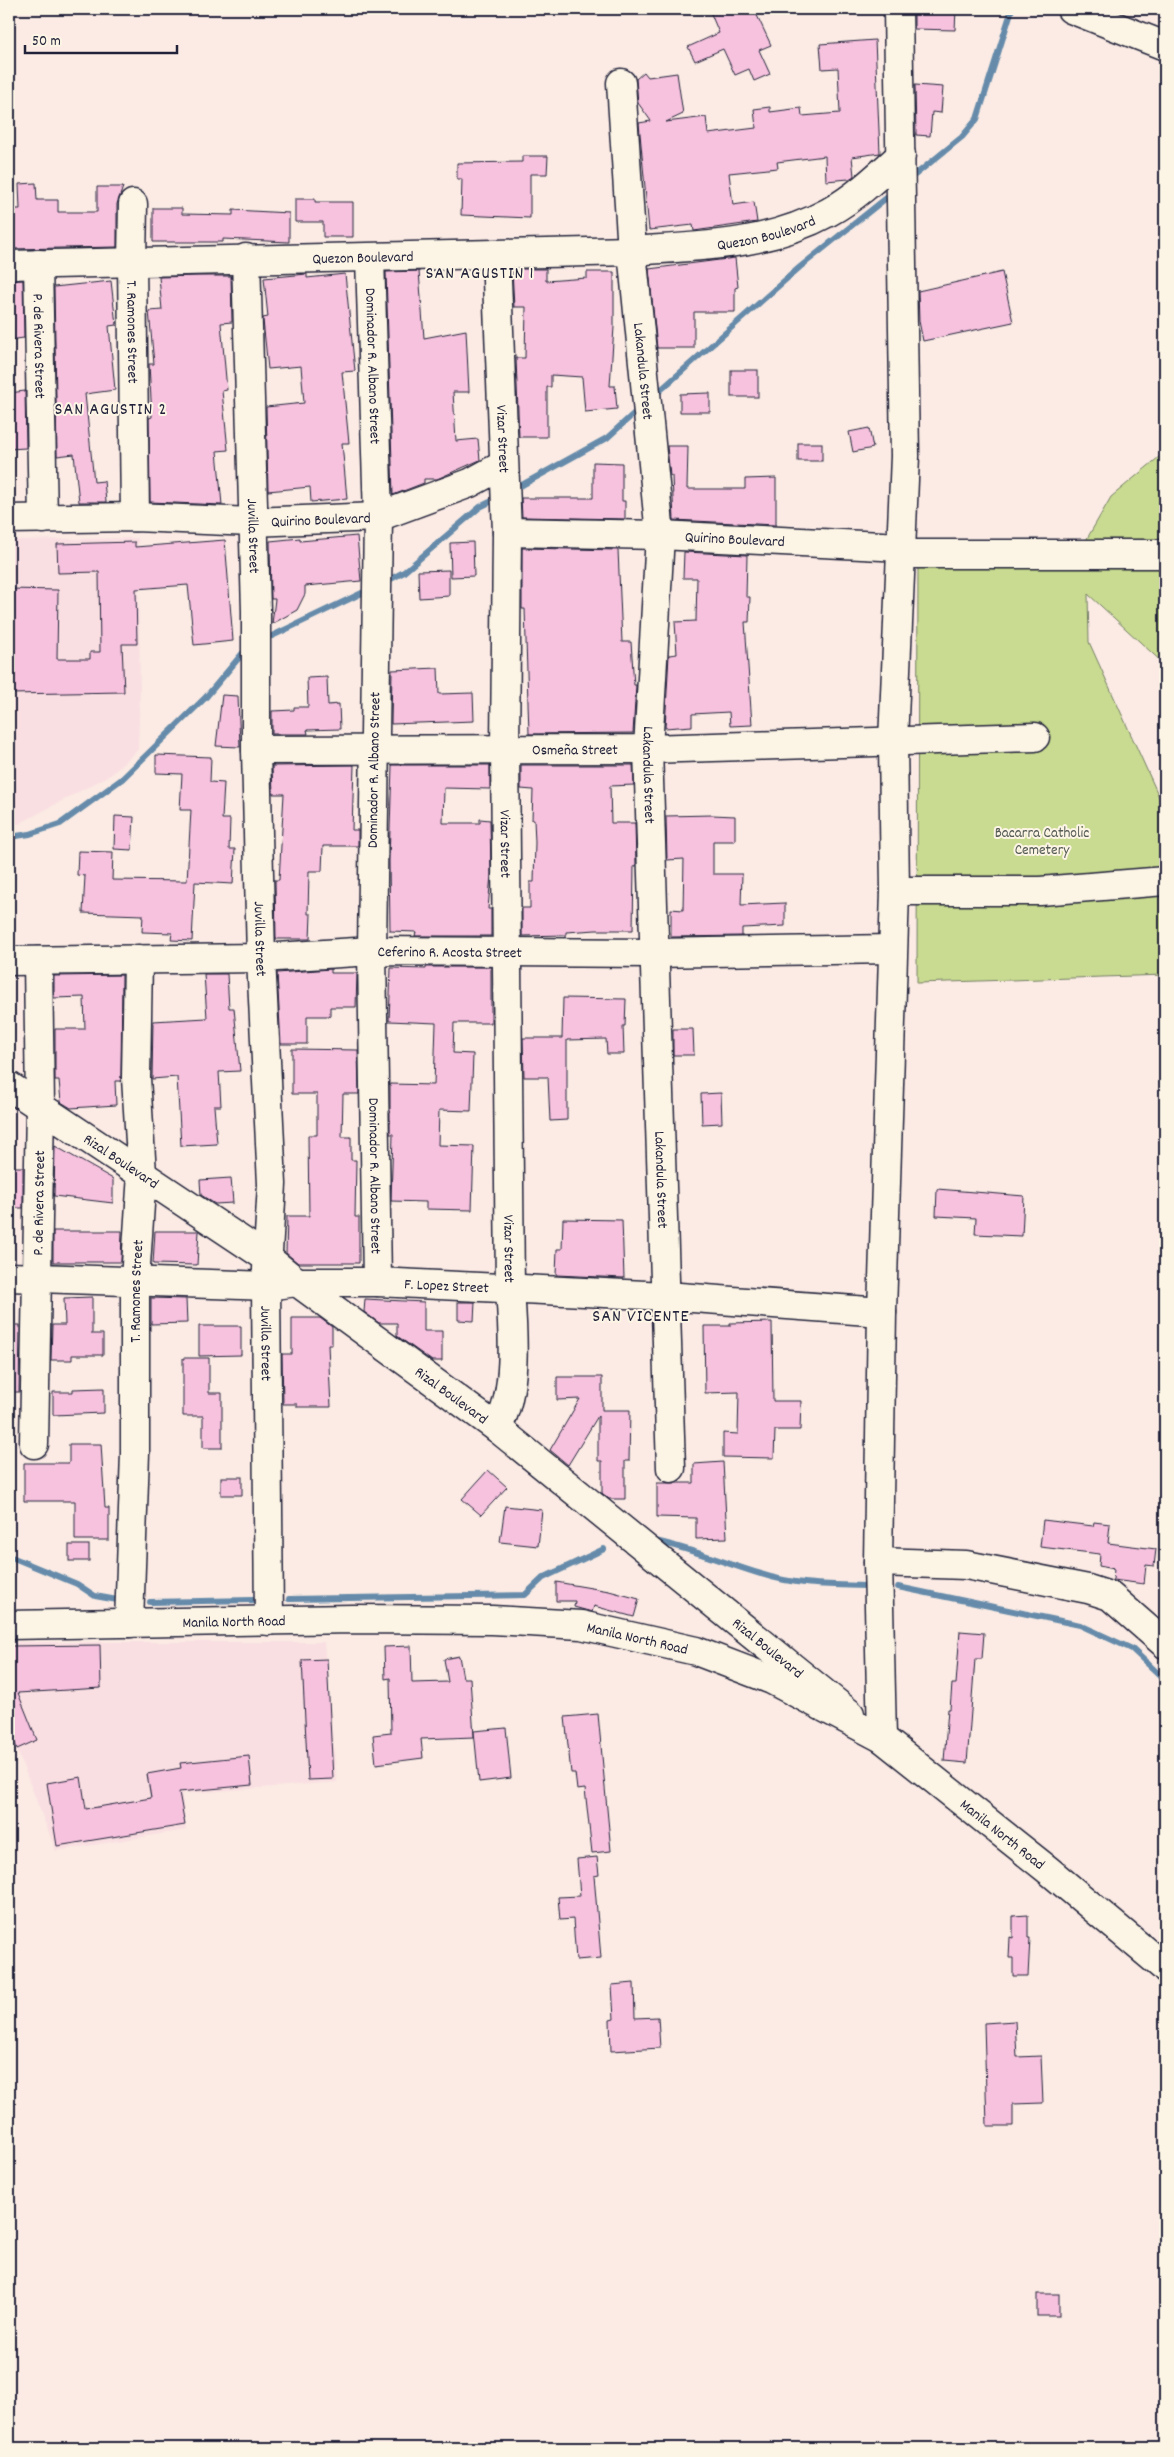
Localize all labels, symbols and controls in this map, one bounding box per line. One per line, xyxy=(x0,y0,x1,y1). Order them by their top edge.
scale bar xyxy=(25,22,178,54)
text: 50 m xyxy=(32,31,61,53)
street label: Quezon Boulevard xyxy=(716,211,820,257)
street label: Quezon Boulevard xyxy=(312,247,414,271)
district label: SAN AGUSTIN 1 xyxy=(425,262,535,287)
street label: T. Ramones Street xyxy=(119,280,142,384)
street label: Dominador R. Albano Street xyxy=(358,288,385,445)
street label: P. de Rivera Street xyxy=(26,293,50,399)
street label: Lakandula Street xyxy=(626,322,658,421)
district label: SAN AGUSTIN 2 xyxy=(55,398,167,423)
street label: Vizar Street xyxy=(489,404,514,474)
street label: Juvilla Street xyxy=(240,498,264,574)
street label: Quirino Boulevard xyxy=(271,508,371,534)
street label: Quirino Boulevard xyxy=(684,527,785,554)
street label: Dominador R. Albano Street xyxy=(363,691,387,848)
street label: Lakandula Street xyxy=(635,726,659,824)
street label: Osmeña Street xyxy=(532,740,618,762)
street label: Vizar Street xyxy=(493,810,515,878)
park label: Bacarra Catholic Cemetery xyxy=(995,823,1089,862)
street label: Juvilla Street xyxy=(247,901,271,977)
street label: Ceferino R. Acosta Street xyxy=(377,942,522,965)
street label: Dominador R. Albano Street xyxy=(361,1097,386,1255)
street label: Rizal Boulevard xyxy=(78,1129,162,1195)
street label: Lakandula Street xyxy=(647,1131,672,1229)
street label: P. de Rivera Street xyxy=(28,1150,52,1256)
street label: Vizar Street xyxy=(496,1215,519,1283)
street label: T. Ramones Street xyxy=(126,1239,151,1343)
street label: F. Lopez Street xyxy=(404,1274,490,1300)
district label: SAN VICENTE xyxy=(592,1305,690,1330)
street label: Juvilla Street xyxy=(253,1306,276,1381)
street label: Rizal Boulevard xyxy=(409,1362,492,1431)
street label: Manila North Road xyxy=(182,1611,286,1635)
street label: Rizal Boulevard xyxy=(726,1613,807,1685)
street label: Manila North Road xyxy=(584,1618,690,1662)
street label: Manila North Road xyxy=(954,1795,1049,1876)

